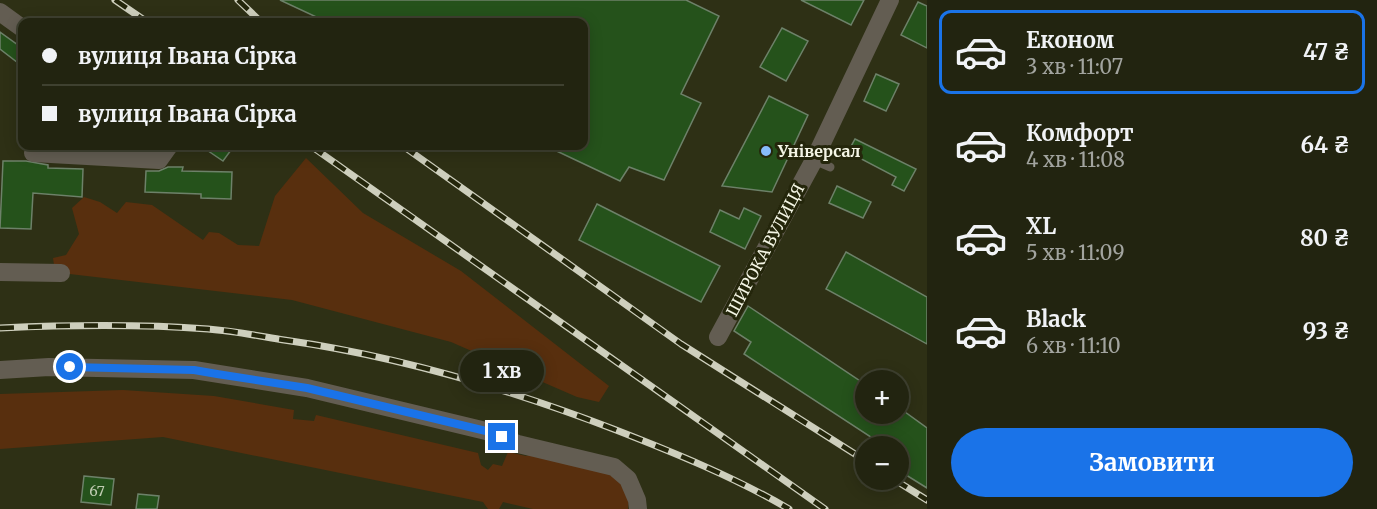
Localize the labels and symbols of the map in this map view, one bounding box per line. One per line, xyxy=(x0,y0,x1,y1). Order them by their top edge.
place label: Універсал xyxy=(777,141,861,161)
marker: Універсал xyxy=(759,144,773,158)
street label: ШИРОКА ВУЛИЦЯ xyxy=(721,180,809,320)
callout: 1 хв xyxy=(460,350,544,392)
route start xyxy=(56,353,83,380)
route end xyxy=(488,423,515,450)
house number: 67 xyxy=(89,482,105,500)

